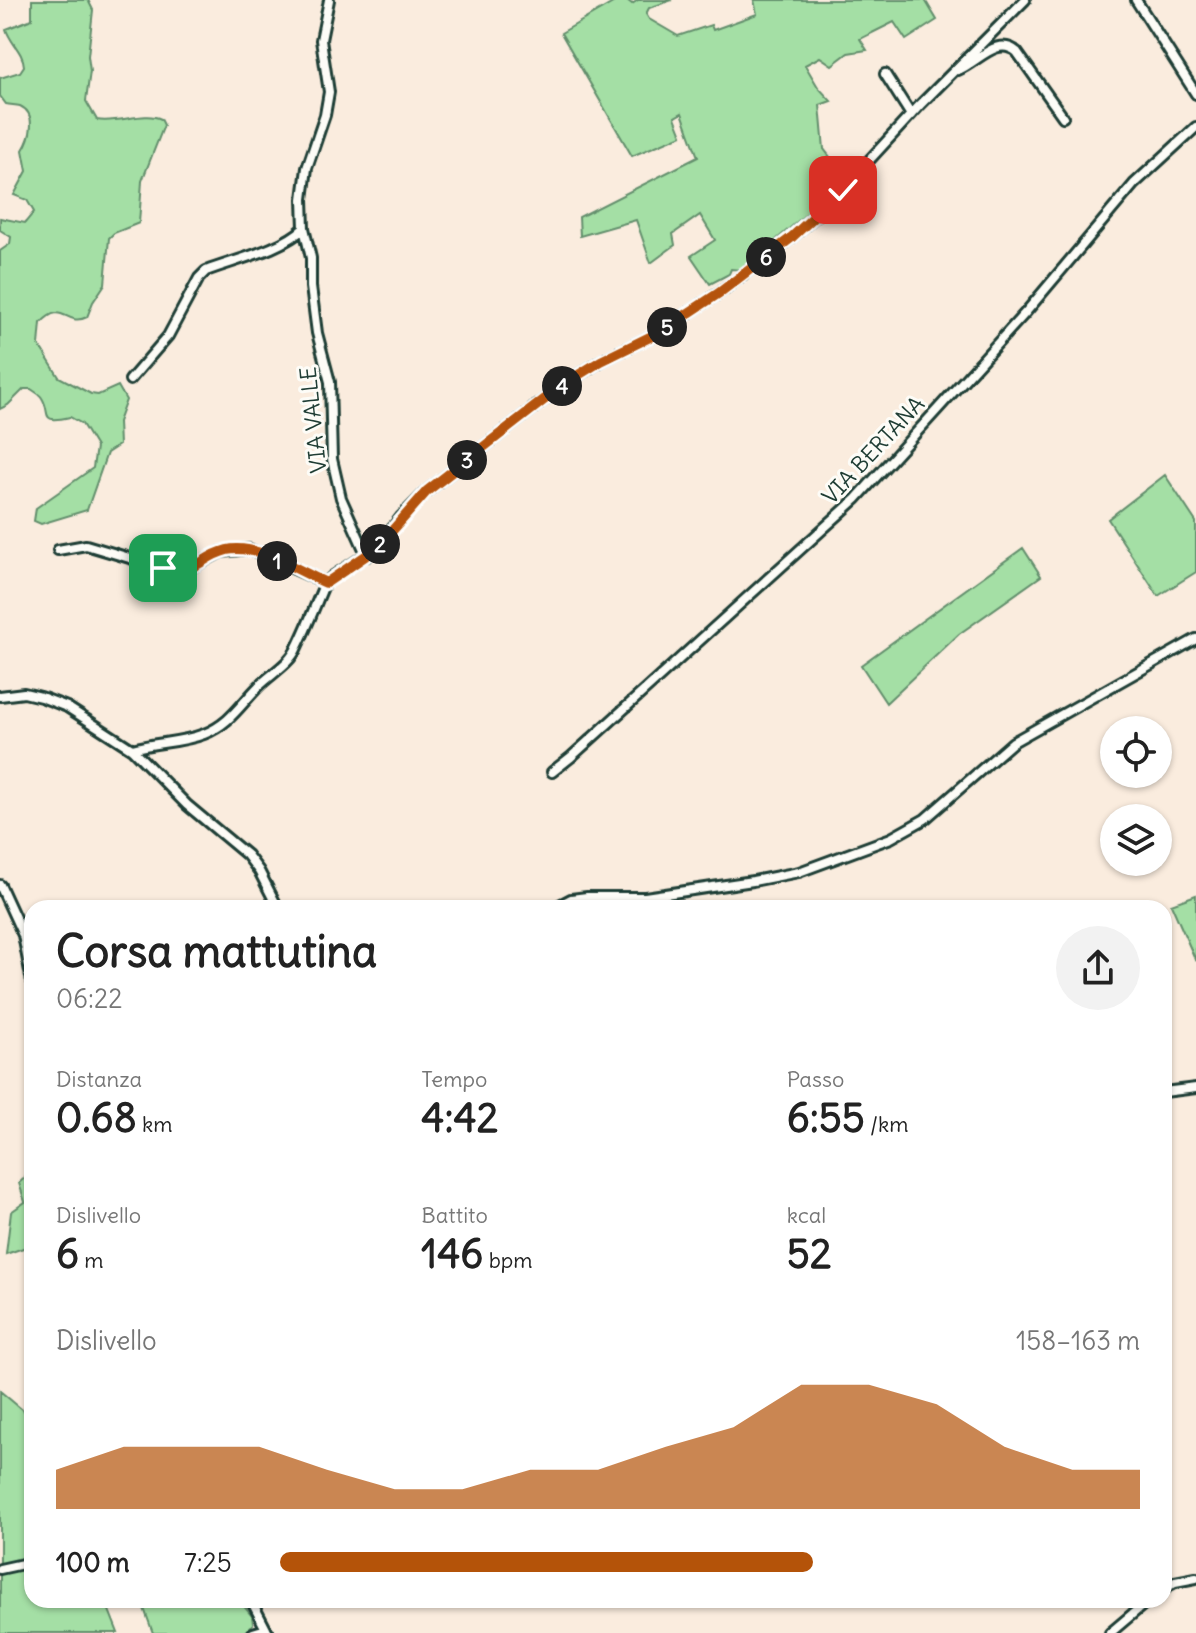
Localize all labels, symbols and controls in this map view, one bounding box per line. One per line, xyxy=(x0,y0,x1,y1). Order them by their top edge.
pin xyxy=(809,156,877,224)
icon: check xyxy=(821,168,865,212)
pin: 6 xyxy=(746,237,786,277)
text: 6 xyxy=(760,243,772,271)
pin: 5 xyxy=(647,307,687,347)
text: 5 xyxy=(661,313,673,341)
street label: VIA VALLE xyxy=(293,365,333,475)
pin: 4 xyxy=(542,366,582,406)
text: 4 xyxy=(556,372,568,400)
street label: VIA BERTANA xyxy=(816,390,930,510)
pin: 3 xyxy=(447,440,487,480)
text: 3 xyxy=(461,446,473,474)
pin: 2 xyxy=(360,524,400,564)
text: 2 xyxy=(374,530,386,558)
pin xyxy=(129,534,197,602)
pin: 1 xyxy=(257,541,297,581)
icon: arrive xyxy=(141,546,185,590)
text: 1 xyxy=(273,547,281,575)
map controls xyxy=(1100,716,1172,876)
button: locate xyxy=(1100,716,1172,788)
button: layers xyxy=(1100,804,1172,876)
text: Corsa mattutina xyxy=(56,924,377,979)
button: share xyxy=(1056,926,1140,1010)
text: 06:22 xyxy=(56,982,122,1015)
text: Distanza xyxy=(56,1065,142,1093)
text: Tempo xyxy=(421,1065,487,1093)
text: Passo xyxy=(787,1065,844,1093)
text: 0.68 xyxy=(56,1093,137,1143)
text: 4:42 xyxy=(421,1093,499,1143)
text: 6:55 xyxy=(787,1093,865,1143)
text: km xyxy=(137,1110,173,1138)
text: /km xyxy=(865,1110,909,1138)
text: Dislivello xyxy=(56,1201,141,1229)
text: Battito xyxy=(421,1201,488,1229)
text: kcal xyxy=(787,1201,826,1229)
text: 6 xyxy=(56,1229,79,1279)
text: 146 xyxy=(421,1229,483,1279)
text: 52 xyxy=(787,1229,832,1279)
text: m xyxy=(79,1246,104,1274)
text: bpm xyxy=(483,1246,533,1274)
text: Dislivello xyxy=(56,1324,157,1357)
text: 158–163 m xyxy=(1016,1324,1140,1357)
text: 100 m xyxy=(56,1546,130,1579)
text: 7:25 xyxy=(184,1546,232,1579)

